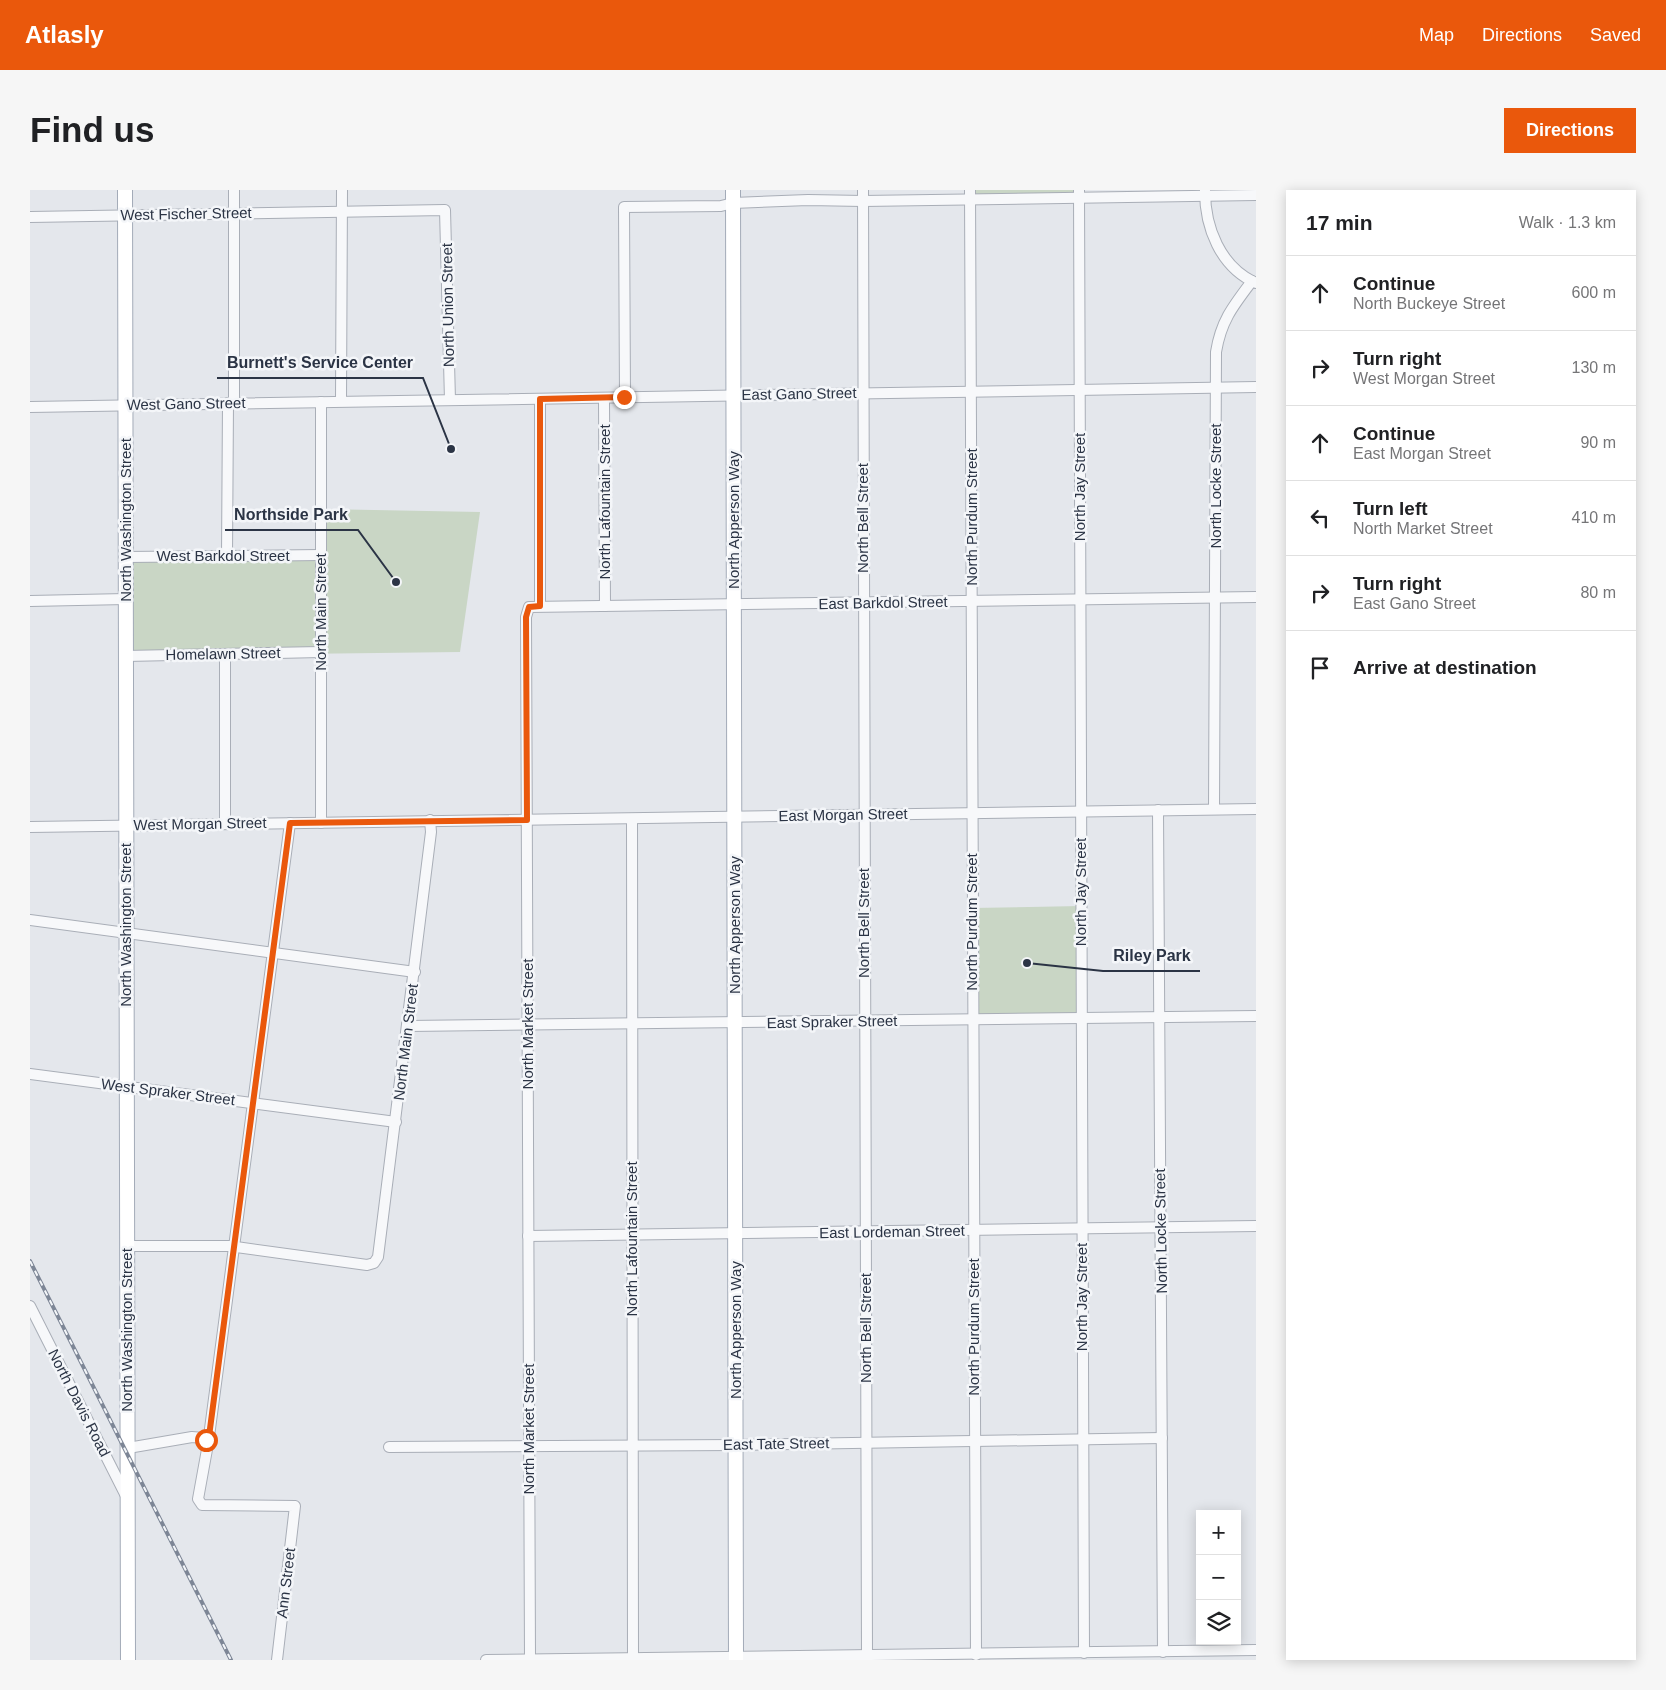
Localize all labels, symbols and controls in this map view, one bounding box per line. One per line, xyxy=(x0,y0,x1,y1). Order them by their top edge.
text: Atlasly xyxy=(25,21,104,48)
text: Map xyxy=(1419,25,1454,45)
text: Directions xyxy=(1482,25,1562,45)
text: Saved xyxy=(1590,25,1641,45)
button: Directions xyxy=(1504,108,1636,153)
text: Find us xyxy=(30,110,154,149)
street label: West Fischer Street xyxy=(120,204,253,223)
text: 17 min xyxy=(1306,211,1373,234)
text: Walk · 1.3 km xyxy=(1519,214,1616,231)
street label: North Union Street xyxy=(438,242,457,367)
text: Continue xyxy=(1353,273,1435,294)
icon: ahead xyxy=(1306,279,1334,307)
text: 600 m xyxy=(1572,284,1616,301)
text: North Buckeye Street xyxy=(1353,295,1505,312)
callout: Burnett's Service Center xyxy=(217,347,423,378)
text: Turn right xyxy=(1353,348,1441,369)
text: Burnett's Service Center xyxy=(227,354,413,371)
icon: right xyxy=(1306,354,1334,382)
text: 130 m xyxy=(1572,359,1616,376)
text: West Morgan Street xyxy=(1353,370,1495,387)
street label: East Gano Street xyxy=(741,384,857,403)
route end xyxy=(613,386,636,409)
street label: West Gano Street xyxy=(126,394,246,413)
street label: North Locke Street xyxy=(1207,423,1224,549)
text: Continue xyxy=(1353,423,1435,444)
street label: North Lafountain Street xyxy=(596,424,613,580)
icon: ahead xyxy=(1306,429,1334,457)
street label: North Jay Street xyxy=(1071,432,1088,541)
text: 90 m xyxy=(1580,434,1616,451)
street label: North Washington Street xyxy=(117,437,134,602)
text: East Morgan Street xyxy=(1353,445,1491,462)
street label: North Purdum Street xyxy=(963,447,980,586)
street label: North Apperson Way xyxy=(725,451,742,589)
street label: North Bell Street xyxy=(854,462,871,573)
text: Turn left xyxy=(1353,498,1428,519)
callout: Northside Park xyxy=(225,499,358,530)
icon: left xyxy=(1306,504,1334,532)
text: Northside Park xyxy=(234,506,348,523)
text: 410 m xyxy=(1572,509,1616,526)
text: North Market Street xyxy=(1353,520,1493,537)
street label: West Barkdol Street xyxy=(156,547,290,564)
street label: North Main Street xyxy=(312,552,329,671)
text: Turn right xyxy=(1353,573,1441,594)
icon: right xyxy=(1306,579,1334,607)
text: 80 m xyxy=(1580,584,1616,601)
street label: East Barkdol Street xyxy=(818,593,949,612)
text: East Gano Street xyxy=(1353,595,1476,612)
street label: Homelawn Street xyxy=(165,644,281,663)
icon: arrive xyxy=(1306,654,1334,682)
text: Arrive at destination xyxy=(1353,657,1537,678)
street label: East Morgan Street xyxy=(778,805,909,824)
street label: West Morgan Street xyxy=(133,814,268,833)
street label: North Jay Street xyxy=(1072,837,1089,946)
street label: North Washington Street xyxy=(117,842,134,1007)
street label: North Purdum Street xyxy=(963,852,980,991)
street label: North Apperson Way xyxy=(726,856,743,994)
street label: North Bell Street xyxy=(855,867,872,978)
callout: Riley Park xyxy=(1103,940,1200,971)
text: Riley Park xyxy=(1113,947,1191,964)
street label: North Market Street xyxy=(519,958,536,1089)
street label: North Main Street xyxy=(390,982,421,1101)
street label: East Spraker Street xyxy=(766,1012,898,1031)
street label: West Spraker Street xyxy=(100,1075,237,1108)
street label: North Lafountain Street xyxy=(623,1161,640,1317)
street label: North Locke Street xyxy=(1151,1168,1170,1294)
street label: East Lordeman Street xyxy=(819,1222,966,1241)
street label: North Jay Street xyxy=(1073,1242,1090,1351)
street label: North Washington Street xyxy=(118,1247,135,1412)
street label: North Purdum Street xyxy=(965,1257,982,1396)
street label: North Apperson Way xyxy=(727,1261,744,1399)
street label: North Bell Street xyxy=(857,1272,874,1383)
street label: North Davis Road xyxy=(45,1346,114,1459)
street label: North Market Street xyxy=(520,1363,537,1494)
route start xyxy=(195,1429,218,1452)
street label: East Tate Street xyxy=(723,1434,830,1453)
map controls xyxy=(1196,1510,1241,1645)
button: + xyxy=(1196,1510,1241,1555)
street label: Ann Street xyxy=(273,1546,298,1619)
button: − xyxy=(1196,1555,1241,1600)
button: layers xyxy=(1196,1600,1241,1645)

